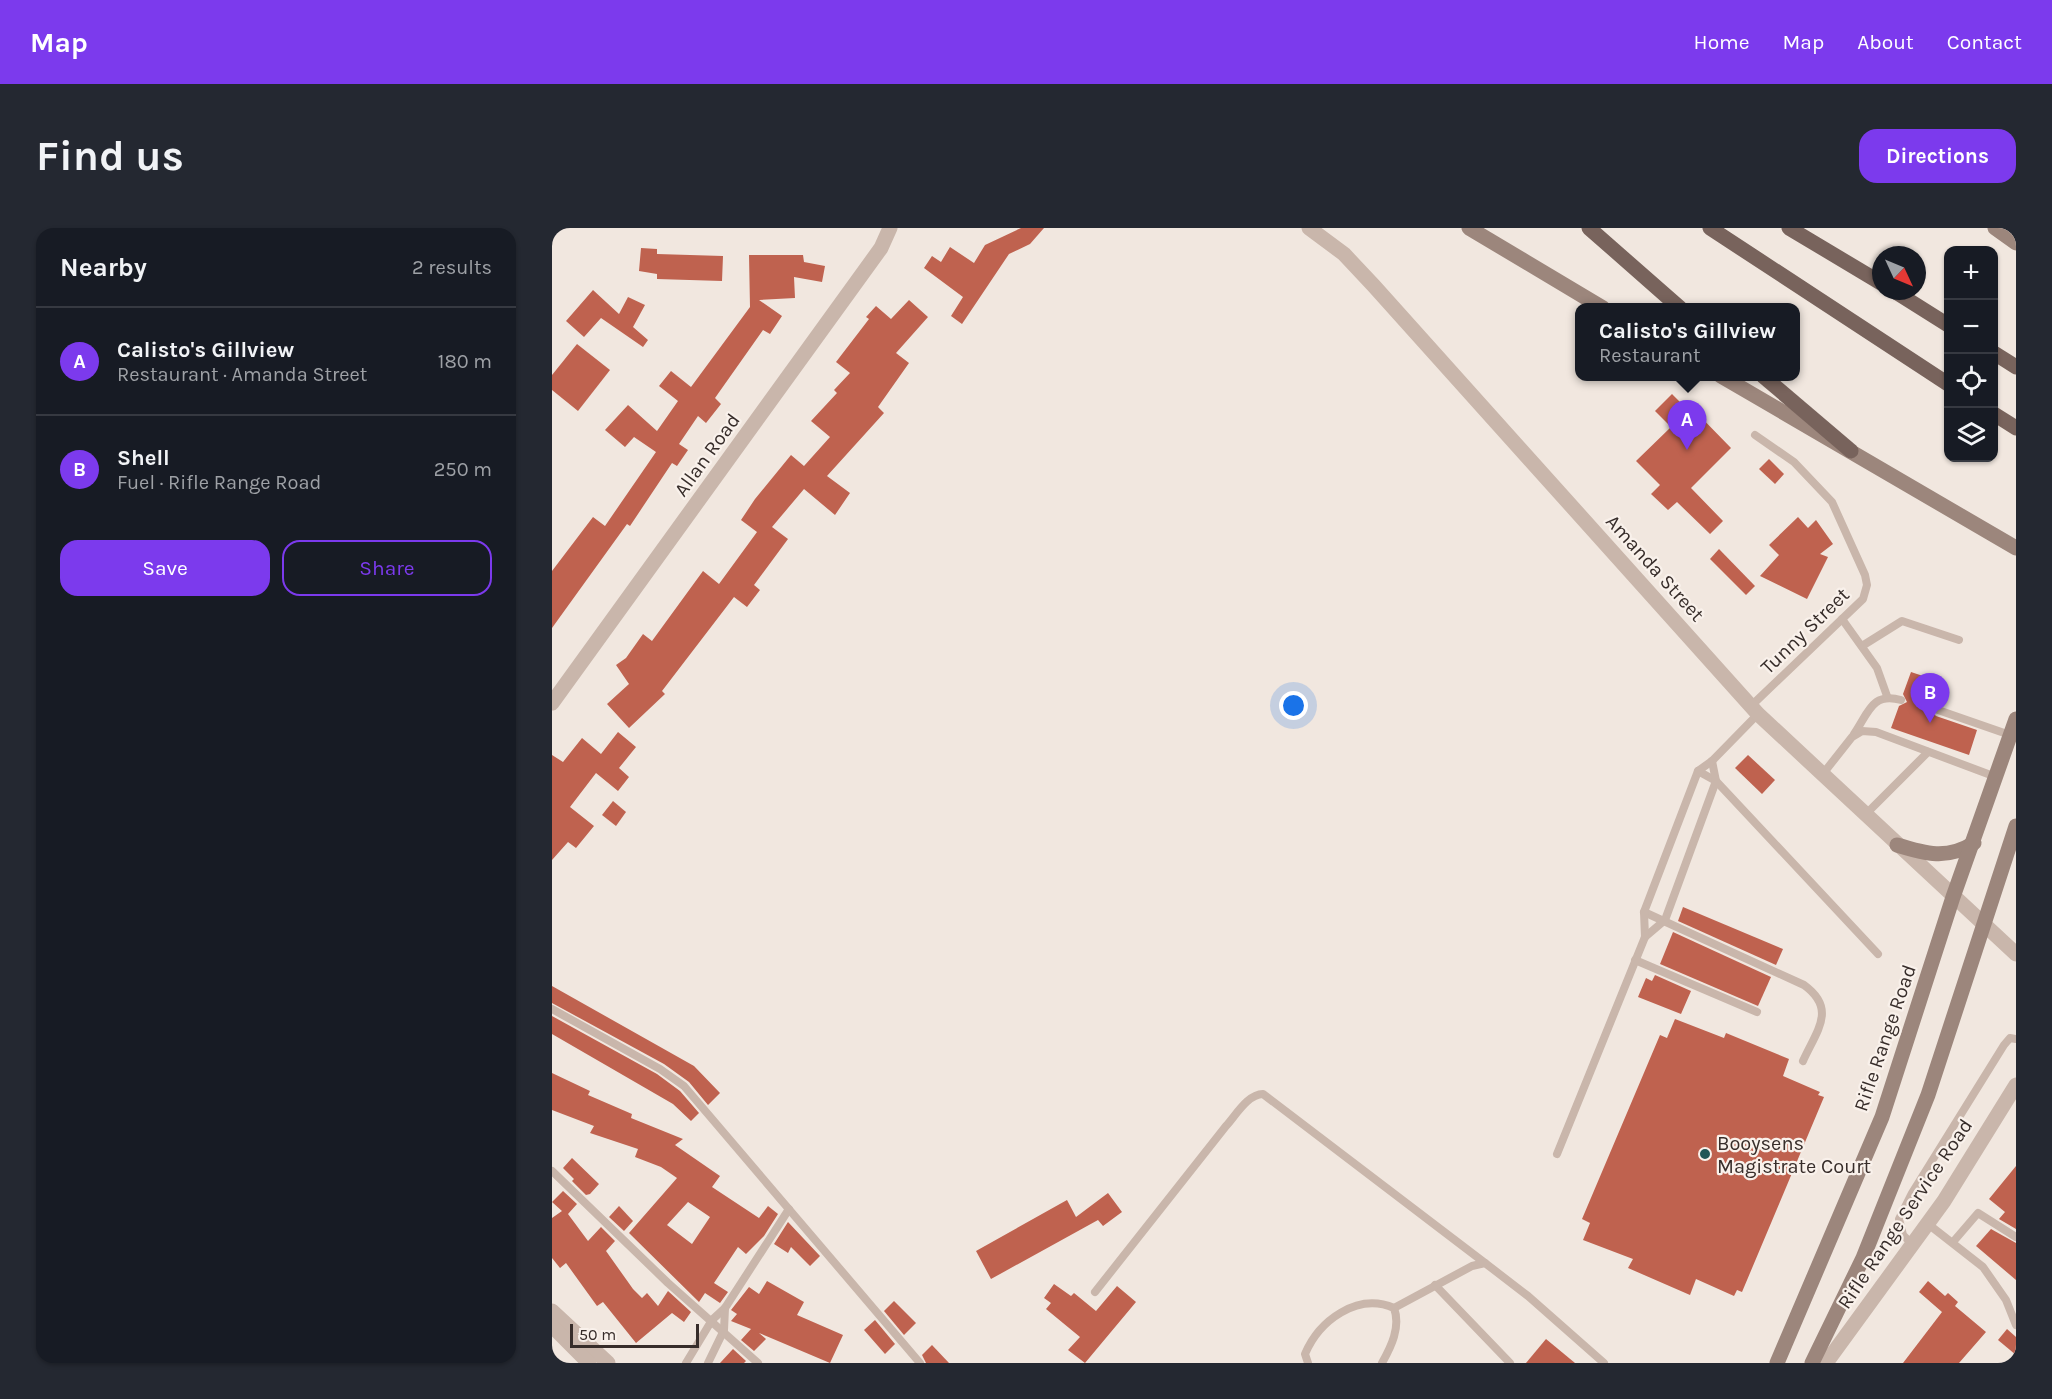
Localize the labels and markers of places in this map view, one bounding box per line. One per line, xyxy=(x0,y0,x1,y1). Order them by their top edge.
pin: A xyxy=(1668,400,1706,450)
pin: B xyxy=(1910,674,1950,723)
place label: Booysens Magistrate Court xyxy=(1717,1132,1872,1178)
marker: Booysens Magistrate Court xyxy=(1698,1147,1712,1161)

